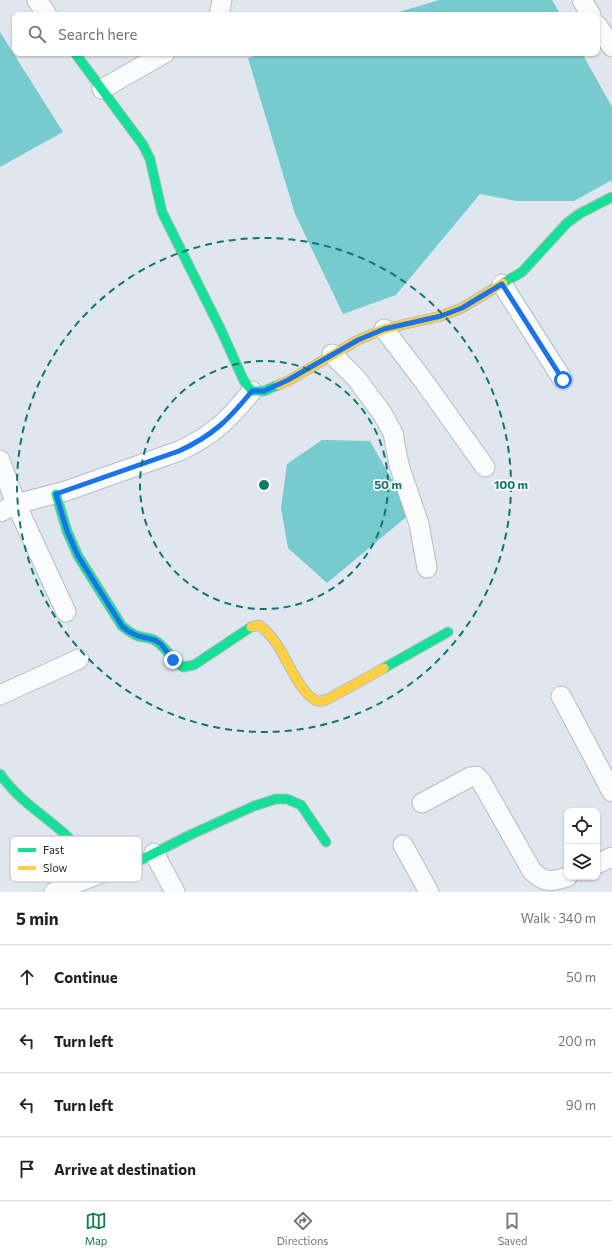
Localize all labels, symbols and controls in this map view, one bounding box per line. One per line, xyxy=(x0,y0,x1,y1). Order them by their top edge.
search box xyxy=(12,12,600,56)
icon: search xyxy=(26,23,48,45)
text: Search here xyxy=(58,25,137,43)
route start xyxy=(554,371,572,389)
text: 50 m xyxy=(374,477,402,491)
text: 100 m xyxy=(494,477,528,491)
centre of rings xyxy=(257,478,271,492)
route end xyxy=(164,651,182,669)
map controls xyxy=(564,808,600,880)
button: locate xyxy=(564,808,600,844)
legend xyxy=(10,836,142,882)
text: Fast xyxy=(43,843,65,856)
button: layers xyxy=(564,844,600,880)
text: Slow xyxy=(43,861,68,874)
text: 5 min xyxy=(16,908,59,929)
text: Walk · 340 m xyxy=(521,910,596,926)
icon: ahead xyxy=(16,966,38,988)
text: Continue xyxy=(54,968,118,986)
text: 50 m xyxy=(566,969,596,985)
icon: left xyxy=(16,1030,38,1052)
text: Turn left xyxy=(54,1032,113,1050)
text: 200 m xyxy=(558,1033,596,1049)
icon: left xyxy=(16,1094,38,1116)
text: Turn left xyxy=(54,1096,113,1114)
text: 90 m xyxy=(566,1097,596,1113)
icon: arrive xyxy=(16,1158,38,1180)
text: Arrive at destination xyxy=(54,1160,196,1178)
tab: Map xyxy=(85,1210,107,1247)
tab: Directions xyxy=(277,1210,328,1247)
tab: Saved xyxy=(498,1210,527,1247)

